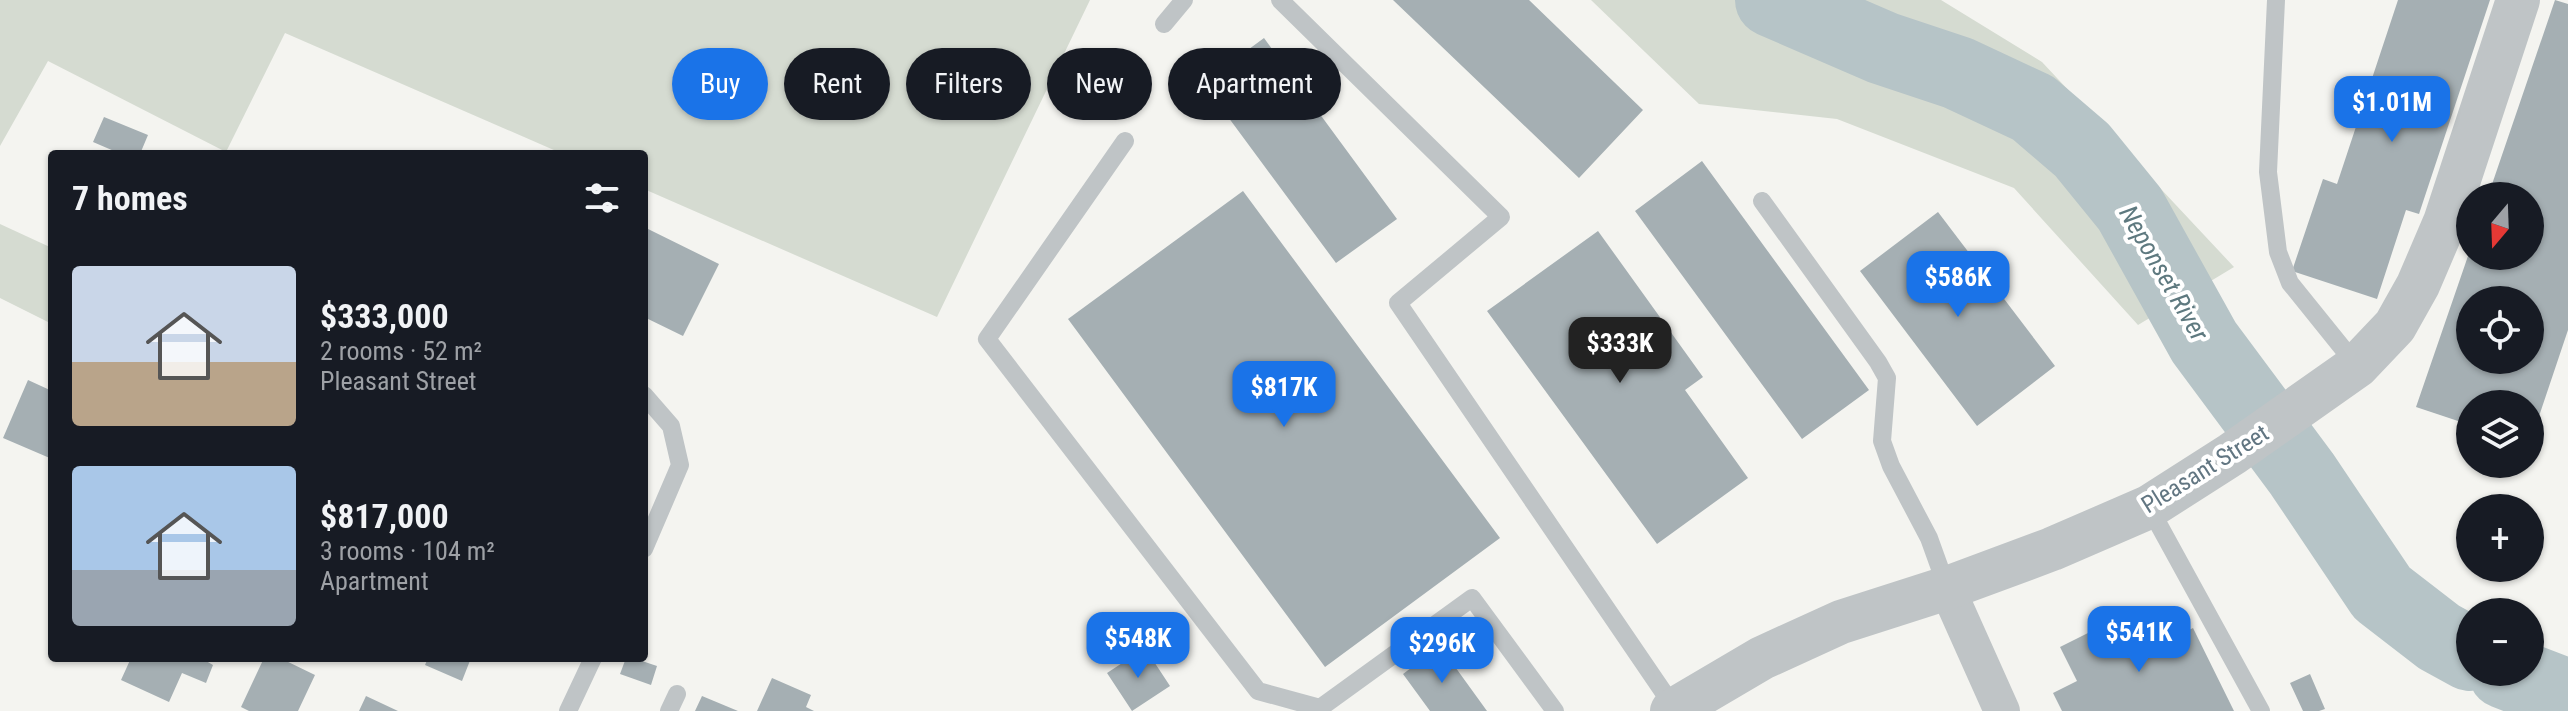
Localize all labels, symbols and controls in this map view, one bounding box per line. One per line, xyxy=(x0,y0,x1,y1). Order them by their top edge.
chip: Buy xyxy=(672,48,768,120)
chip: Rent xyxy=(784,48,890,120)
chip: Filters xyxy=(906,48,1031,120)
chip: New xyxy=(1047,48,1152,120)
chip: Apartment xyxy=(1168,48,1341,120)
pin: $1.01M xyxy=(2327,76,2457,144)
text: $1.01M xyxy=(2352,87,2432,117)
icon: filters xyxy=(580,176,624,220)
text: 7 homes xyxy=(72,178,188,218)
north arrow xyxy=(2456,182,2544,270)
map controls xyxy=(2456,182,2544,686)
water label: Neponset River xyxy=(2113,200,2215,347)
pin: $586K xyxy=(1902,251,2014,319)
text: $586K xyxy=(1925,262,1991,292)
button: locate xyxy=(2456,286,2544,374)
text: $333,000 xyxy=(320,296,449,336)
icon: home xyxy=(136,298,232,394)
pin: $333K xyxy=(1564,317,1676,385)
text: $333K xyxy=(1587,328,1653,358)
text: 2 rooms · 52 m² xyxy=(320,336,482,366)
pin: $817K xyxy=(1228,361,1340,429)
text: Pleasant Street xyxy=(320,366,477,396)
text: $817K xyxy=(1251,372,1317,402)
button: layers xyxy=(2456,390,2544,478)
street label: Pleasant Street xyxy=(2136,419,2274,519)
button: + xyxy=(2456,494,2544,582)
text: $817,000 xyxy=(320,496,449,536)
icon: home xyxy=(136,498,232,594)
text: 3 rooms · 104 m² xyxy=(320,536,495,566)
text: Apartment xyxy=(320,566,429,596)
button: − xyxy=(2456,598,2544,686)
pin: $541K xyxy=(2083,606,2195,674)
pin: $548K xyxy=(1082,612,1194,680)
pin: $296K xyxy=(1386,617,1498,685)
text: $541K xyxy=(2106,617,2172,647)
text: $548K xyxy=(1105,623,1171,653)
text: $296K xyxy=(1409,628,1475,658)

